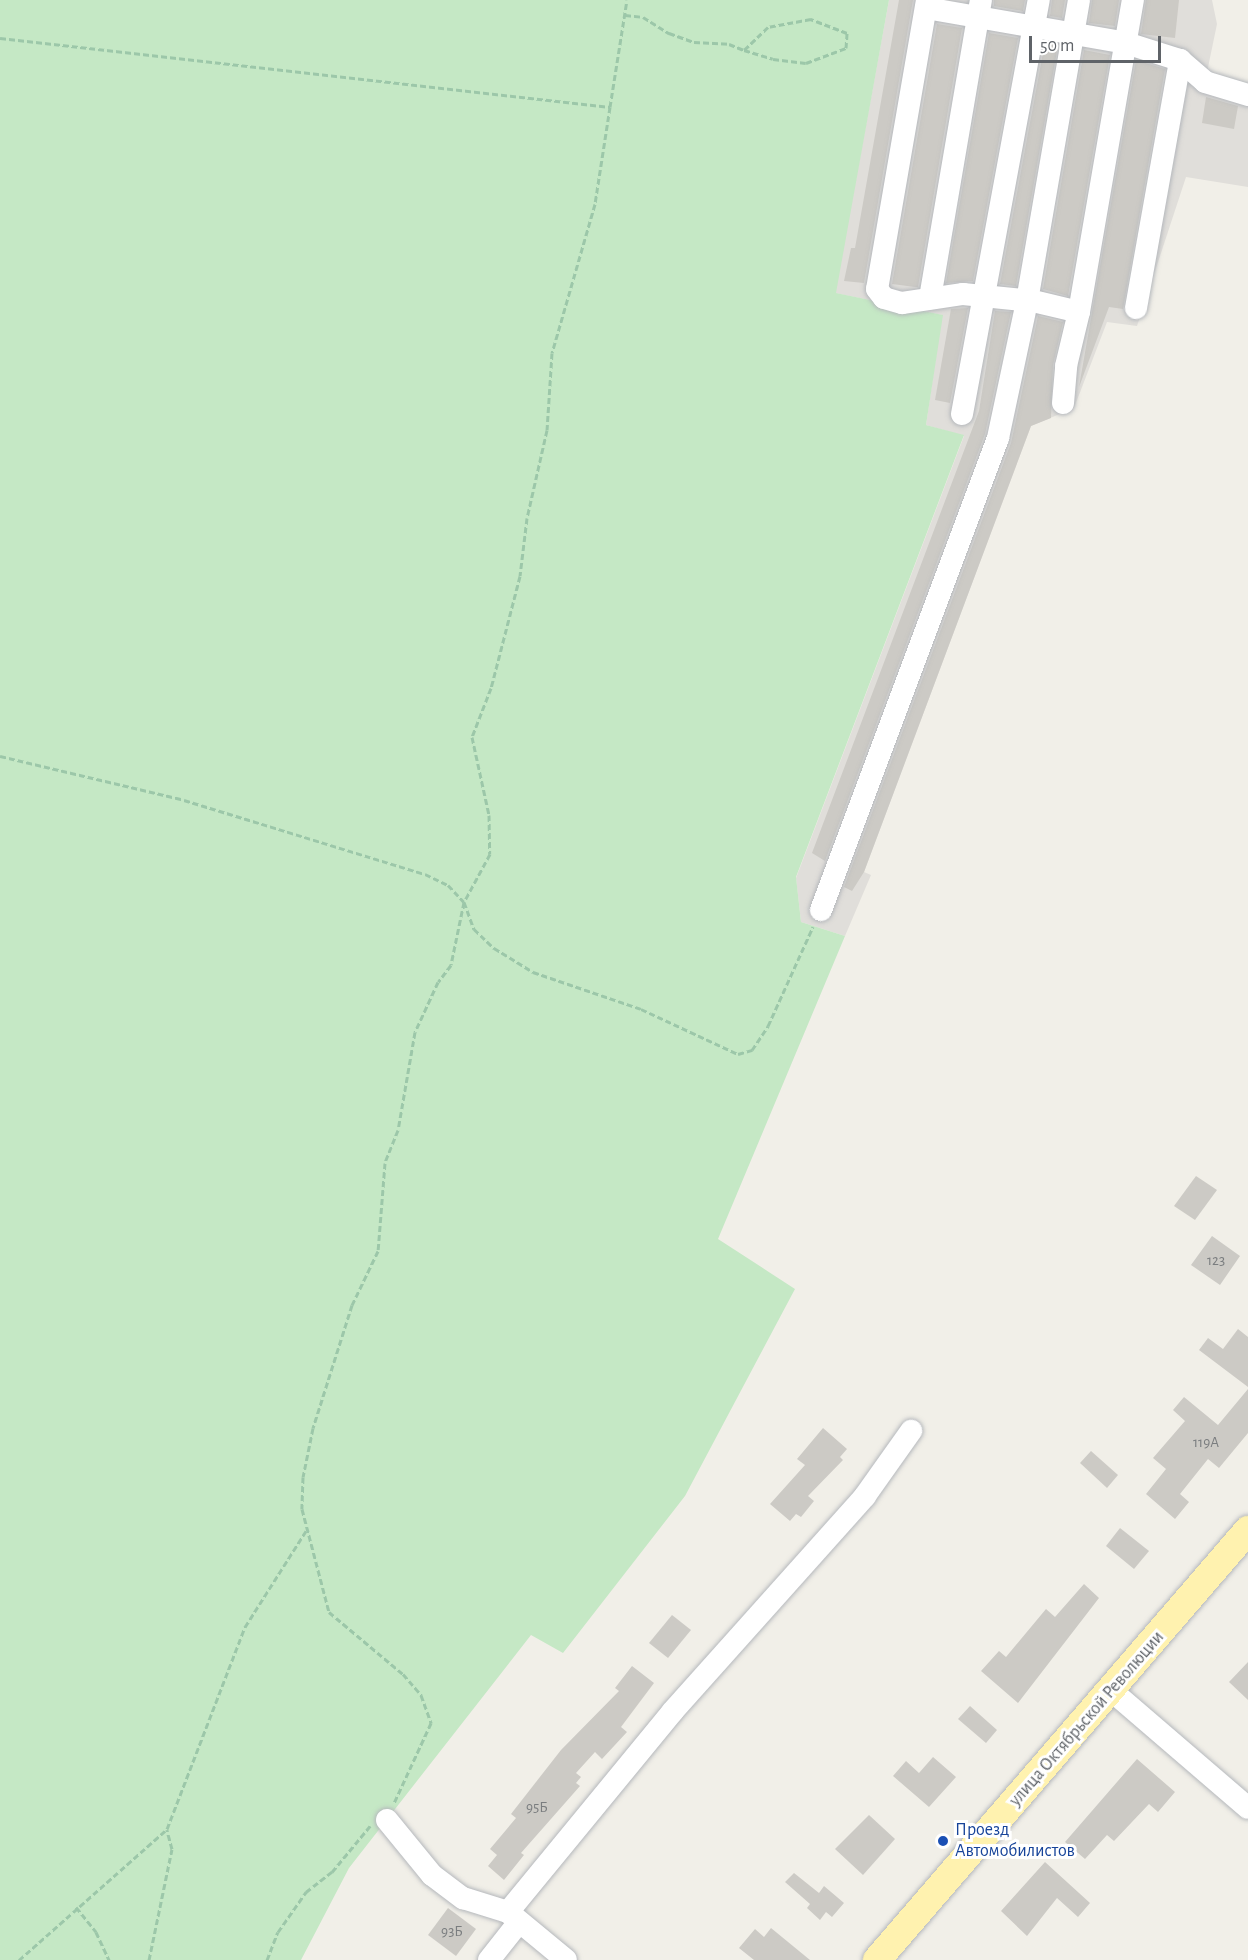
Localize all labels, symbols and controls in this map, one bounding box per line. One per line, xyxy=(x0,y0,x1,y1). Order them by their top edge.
scale bar xyxy=(1032,24,1164,62)
text: 50 m xyxy=(1040,37,1074,55)
house number: 123 xyxy=(1207,1252,1225,1270)
house number: 119А xyxy=(1193,1434,1219,1452)
street label: улица Октябрьской Революции xyxy=(1005,1627,1169,1811)
house number: 95Б xyxy=(526,1799,548,1817)
place label: Проезд Автомобилистов xyxy=(955,1820,1075,1862)
marker: Проезд Автомобилистов xyxy=(936,1834,950,1848)
house number: 93Б xyxy=(441,1923,463,1941)

